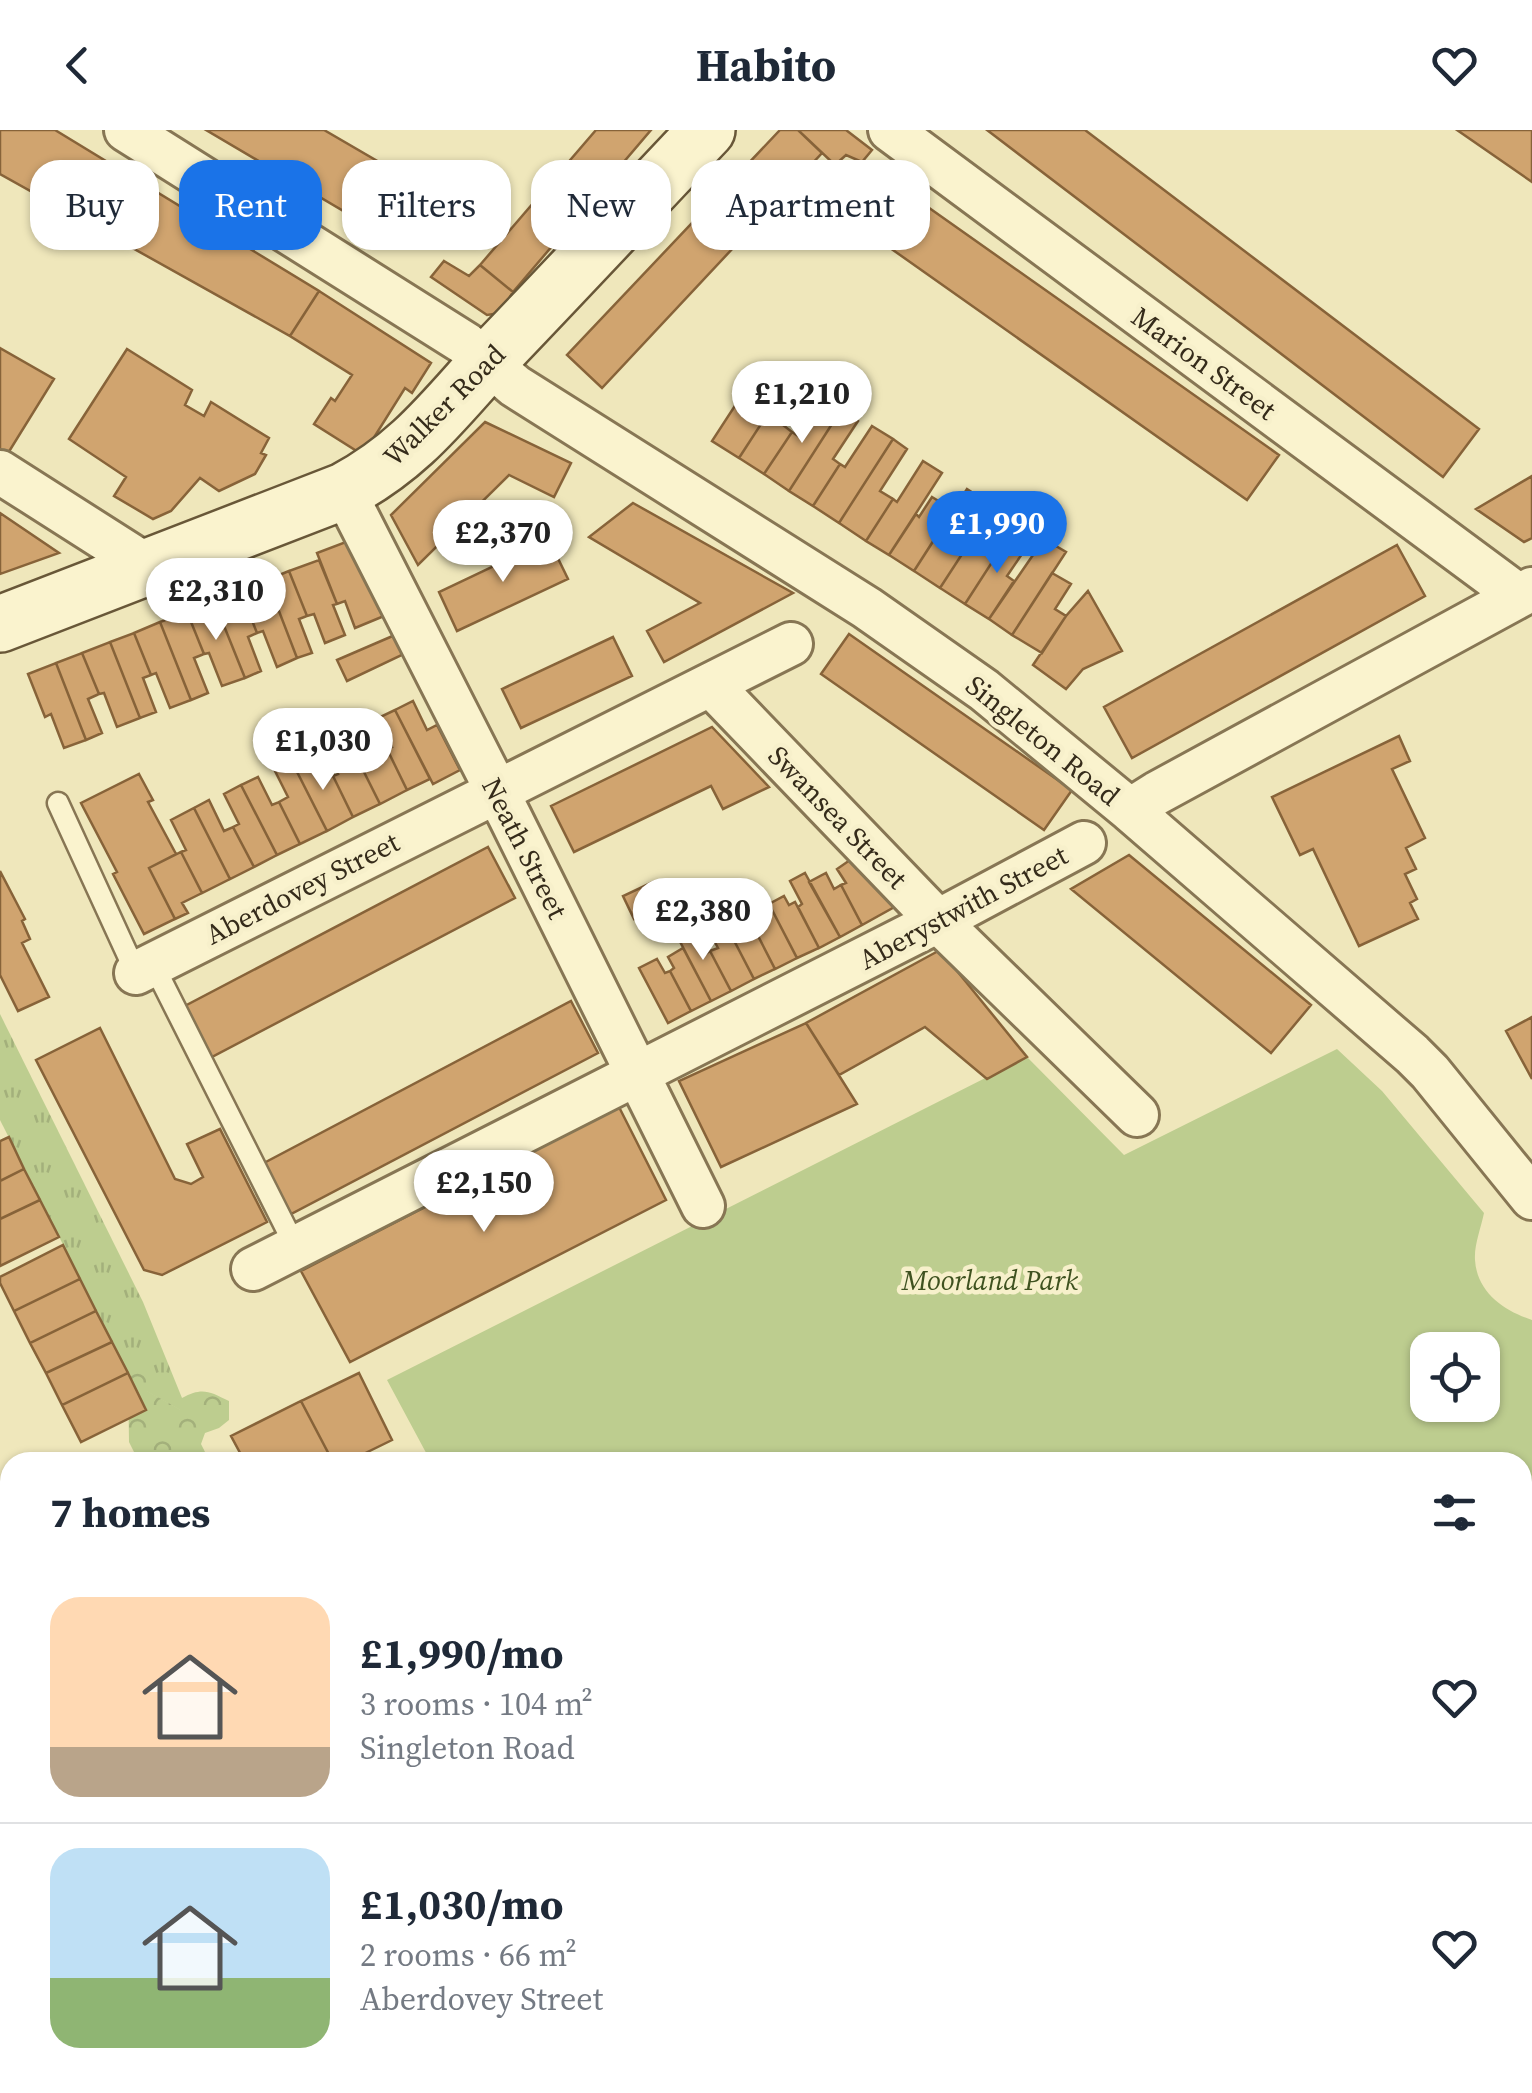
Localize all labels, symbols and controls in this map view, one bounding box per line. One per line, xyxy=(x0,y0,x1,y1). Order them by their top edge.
text: Habito xyxy=(696,34,836,96)
icon: back xyxy=(50,38,105,93)
icon: heart xyxy=(1427,38,1482,93)
chip: Buy xyxy=(30,160,159,250)
chip: Rent xyxy=(179,160,322,250)
chip: Filters xyxy=(342,160,511,250)
chip: New xyxy=(531,160,671,250)
chip: Apartment xyxy=(691,160,930,250)
street label: Marion Street xyxy=(1124,298,1285,429)
street label: Walker Road xyxy=(375,335,514,474)
pin: £1,210 xyxy=(721,361,883,446)
text: £1,210 xyxy=(754,371,850,415)
pin: £1,990 xyxy=(916,491,1078,576)
pin: £2,370 xyxy=(422,500,584,585)
text: £1,990 xyxy=(949,501,1045,545)
text: £2,370 xyxy=(455,510,551,554)
pin: £2,310 xyxy=(135,558,297,643)
text: £2,310 xyxy=(168,568,264,612)
street label: Singleton Road xyxy=(958,666,1128,814)
pin: £1,030 xyxy=(242,708,404,793)
text: £1,030 xyxy=(275,718,371,762)
street label: Swansea Street xyxy=(760,737,917,897)
street label: Neath Street xyxy=(473,771,577,926)
street label: Aberdovey Street xyxy=(199,822,406,953)
street label: Aberystwith Street xyxy=(852,836,1075,978)
pin: £2,380 xyxy=(622,878,784,963)
text: £2,380 xyxy=(655,888,751,932)
pin: £2,150 xyxy=(403,1150,565,1235)
text: £2,150 xyxy=(436,1160,532,1204)
park label: Moorland Park xyxy=(901,1261,1079,1299)
map controls xyxy=(1410,1332,1500,1422)
button: locate xyxy=(1410,1332,1500,1422)
text: 7 homes xyxy=(50,1483,210,1541)
icon: filters xyxy=(1427,1485,1482,1540)
text: £1,990/mo xyxy=(360,1624,563,1682)
icon: home xyxy=(130,1637,250,1757)
icon: heart xyxy=(1427,1670,1482,1725)
text: 3 rooms · 104 m² xyxy=(360,1682,593,1726)
text: Singleton Road xyxy=(360,1726,575,1770)
text: £1,030/mo xyxy=(360,1875,563,1933)
icon: home xyxy=(130,1888,250,2008)
icon: heart xyxy=(1427,1921,1482,1976)
text: 2 rooms · 66 m² xyxy=(360,1933,577,1977)
text: Aberdovey Street xyxy=(360,1977,603,2021)

